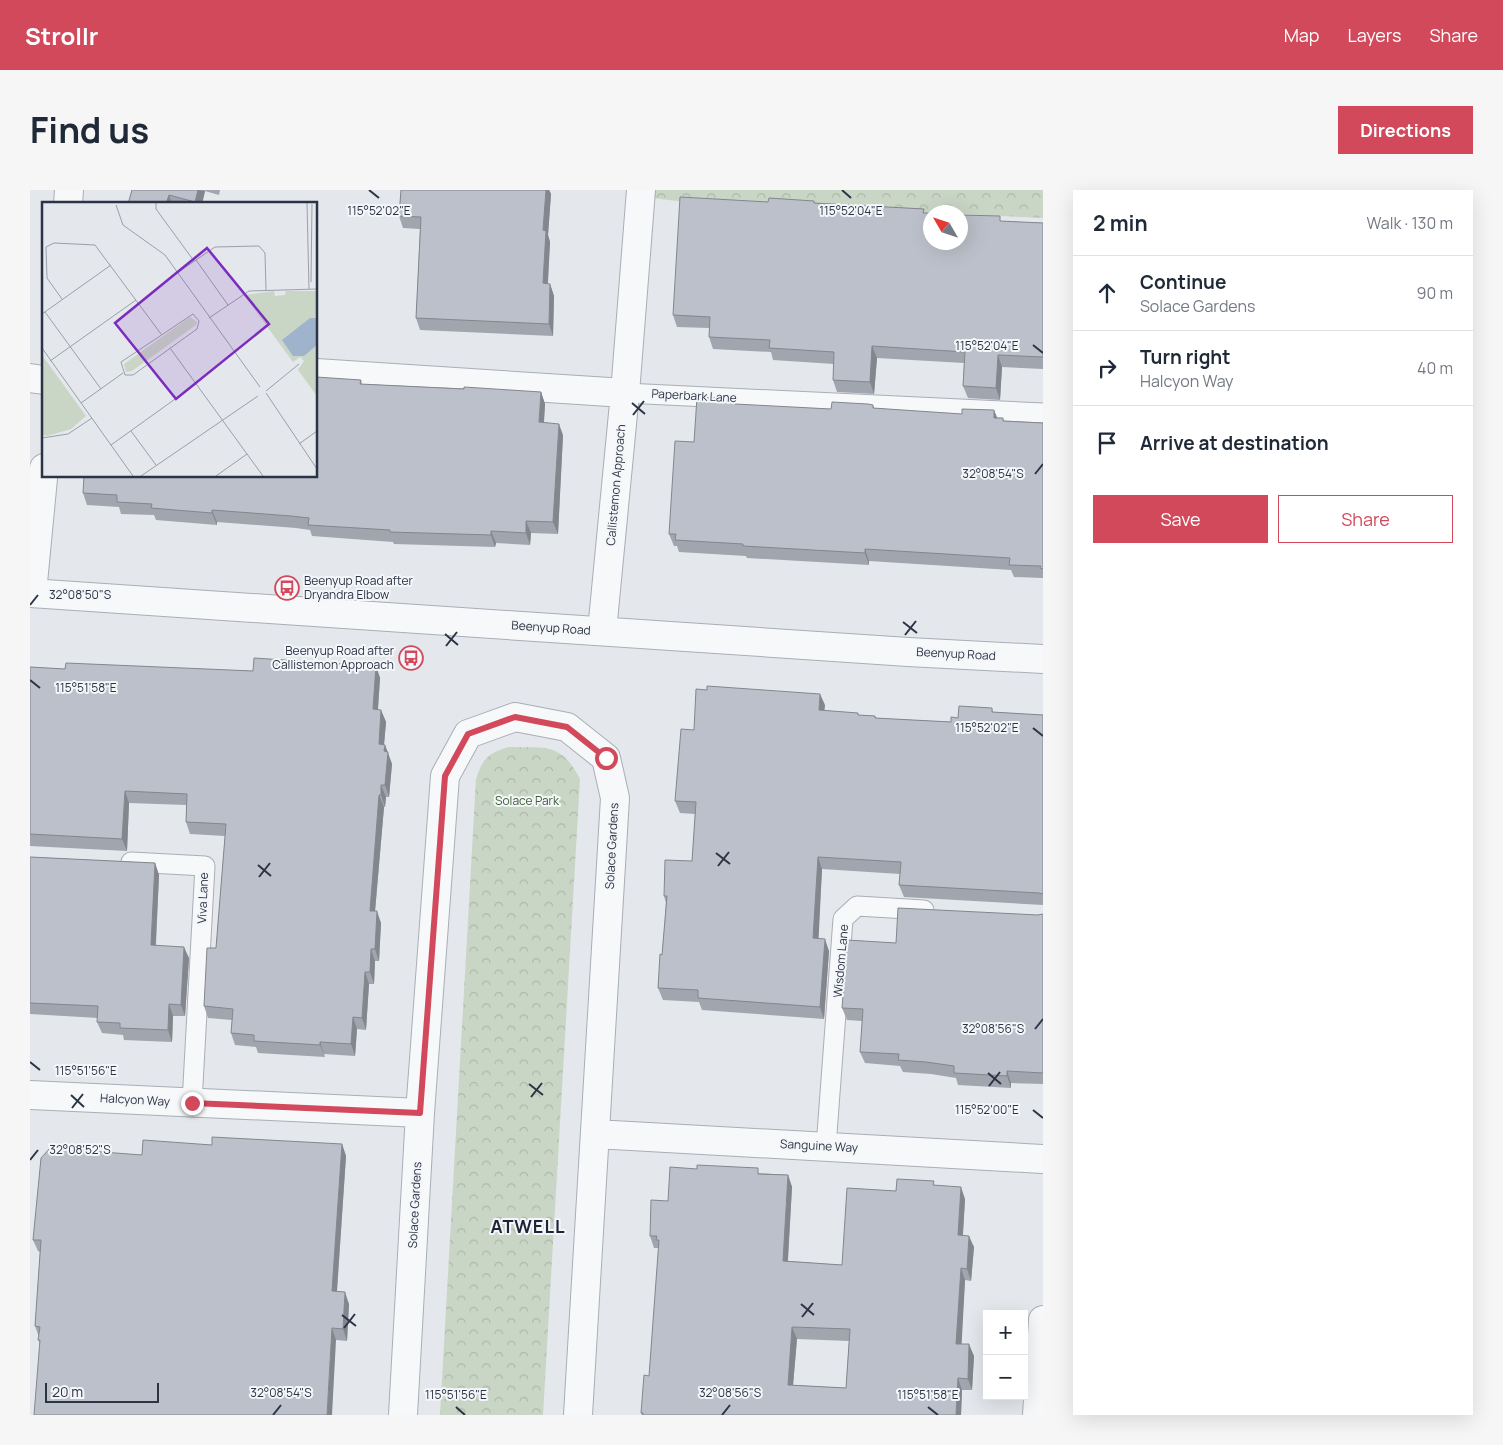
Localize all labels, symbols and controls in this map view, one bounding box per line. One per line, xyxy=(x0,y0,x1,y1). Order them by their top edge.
text: Strollr xyxy=(25,19,98,52)
text: Map xyxy=(1284,23,1319,47)
text: Layers xyxy=(1347,23,1401,47)
text: Share xyxy=(1429,23,1478,47)
text: Find us xyxy=(30,106,149,154)
button: Directions xyxy=(1338,106,1473,154)
inset map xyxy=(42,202,318,478)
text: 115°52'02"E xyxy=(347,202,411,219)
text: 115°52'04"E xyxy=(819,202,883,219)
north arrow xyxy=(923,205,968,250)
text: 2 min xyxy=(1093,209,1148,237)
text: Walk · 130 m xyxy=(1367,212,1453,234)
text: Continue xyxy=(1140,269,1226,295)
icon: ahead xyxy=(1093,279,1121,307)
text: 90 m xyxy=(1417,282,1453,304)
text: Solace Gardens xyxy=(1140,295,1255,317)
text: 115°52'04"E xyxy=(955,337,1019,354)
text: Turn right xyxy=(1140,344,1230,370)
icon: right xyxy=(1093,354,1121,382)
text: 40 m xyxy=(1417,357,1453,379)
text: Halcyon Way xyxy=(1140,370,1234,392)
street label: Paperbark Lane xyxy=(651,385,737,406)
street label: Callistemon Approach xyxy=(602,424,629,546)
icon: arrive xyxy=(1093,429,1121,457)
text: Arrive at destination xyxy=(1140,430,1329,456)
text: 32°08'54"S xyxy=(962,465,1024,482)
button: Save xyxy=(1093,495,1268,543)
button: Share xyxy=(1278,495,1453,543)
place label: Beenyup Road after Dryandra Elbow xyxy=(304,572,413,603)
bus stop icon: Beenyup Road after Dryandra Elbow xyxy=(274,575,300,601)
text: 32°08'50"S xyxy=(49,586,111,603)
street label: Beenyup Road xyxy=(511,616,591,639)
place label: Beenyup Road after Callistemon Approach xyxy=(272,642,395,673)
street label: Beenyup Road xyxy=(916,643,996,664)
bus stop icon: Beenyup Road after Callistemon Approach xyxy=(398,645,424,671)
text: 115°51'58"E xyxy=(55,679,117,696)
text: 115°52'02"E xyxy=(955,719,1019,736)
route start xyxy=(595,747,618,770)
park label: Solace Park xyxy=(495,792,560,809)
street label: Solace Gardens xyxy=(601,802,622,890)
street label: Viva Lane xyxy=(193,872,212,924)
street label: Wisdom Lane xyxy=(829,923,852,998)
text: 32°08'56"S xyxy=(962,1020,1024,1037)
text: 115°51'56"E xyxy=(55,1062,117,1079)
street label: Halcyon Way xyxy=(100,1089,171,1110)
route end xyxy=(181,1092,204,1115)
text: 115°52'00"E xyxy=(955,1101,1019,1118)
street label: Sanguine Way xyxy=(780,1135,859,1156)
text: 32°08'52"S xyxy=(49,1141,111,1158)
street label: Solace Gardens xyxy=(404,1161,425,1249)
district label: ATWELL xyxy=(490,1214,566,1238)
map controls xyxy=(983,1310,1028,1400)
button: + xyxy=(983,1310,1028,1355)
button: − xyxy=(983,1355,1028,1400)
scale bar xyxy=(45,1380,159,1403)
text: 20 m xyxy=(52,1382,83,1401)
text: 32°08'54"S xyxy=(250,1384,312,1401)
text: 32°08'56"S xyxy=(699,1384,761,1401)
text: 115°51'56"E xyxy=(425,1386,487,1403)
text: 115°51'58"E xyxy=(897,1386,959,1403)

